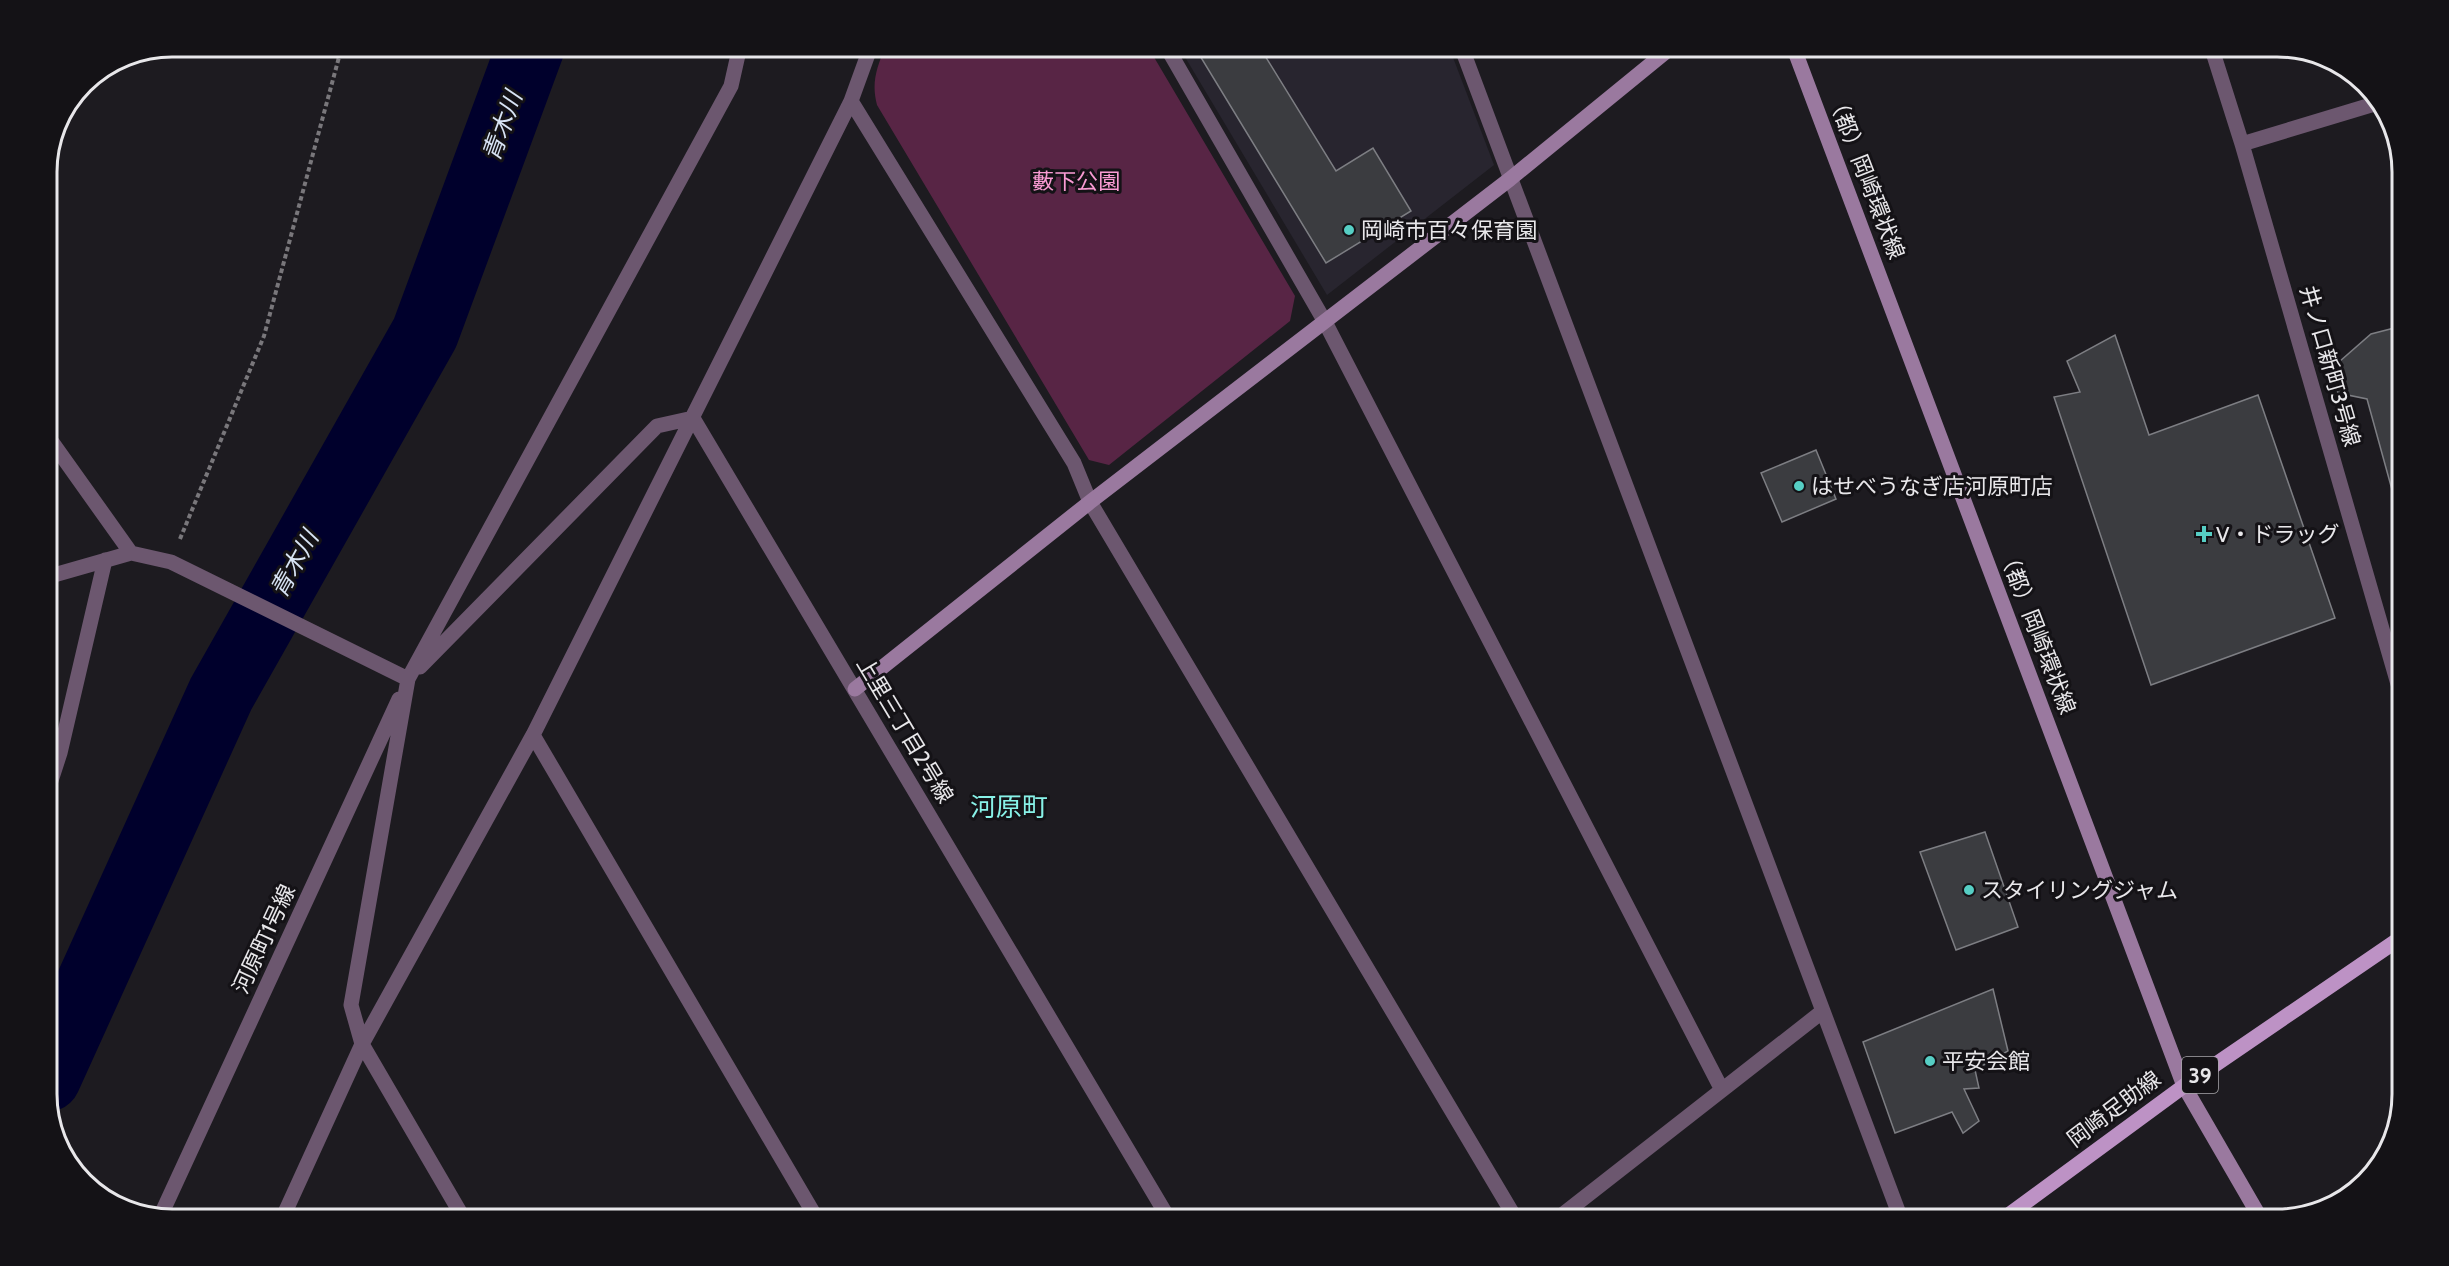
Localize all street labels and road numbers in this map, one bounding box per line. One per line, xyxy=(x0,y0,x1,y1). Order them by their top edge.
street label: （都）岡崎環状線 xyxy=(1822,89,1910,263)
street label: 井ノ口新町3号線 xyxy=(2294,283,2366,449)
street label: （都）岡崎環状線 xyxy=(1993,544,2081,718)
street label: 上里三丁目2号線 xyxy=(851,652,959,808)
street label: 河原町1号線 xyxy=(227,880,301,998)
road number: 39 xyxy=(2182,1057,2218,1093)
street label: 岡崎足助線 xyxy=(2062,1065,2166,1153)

